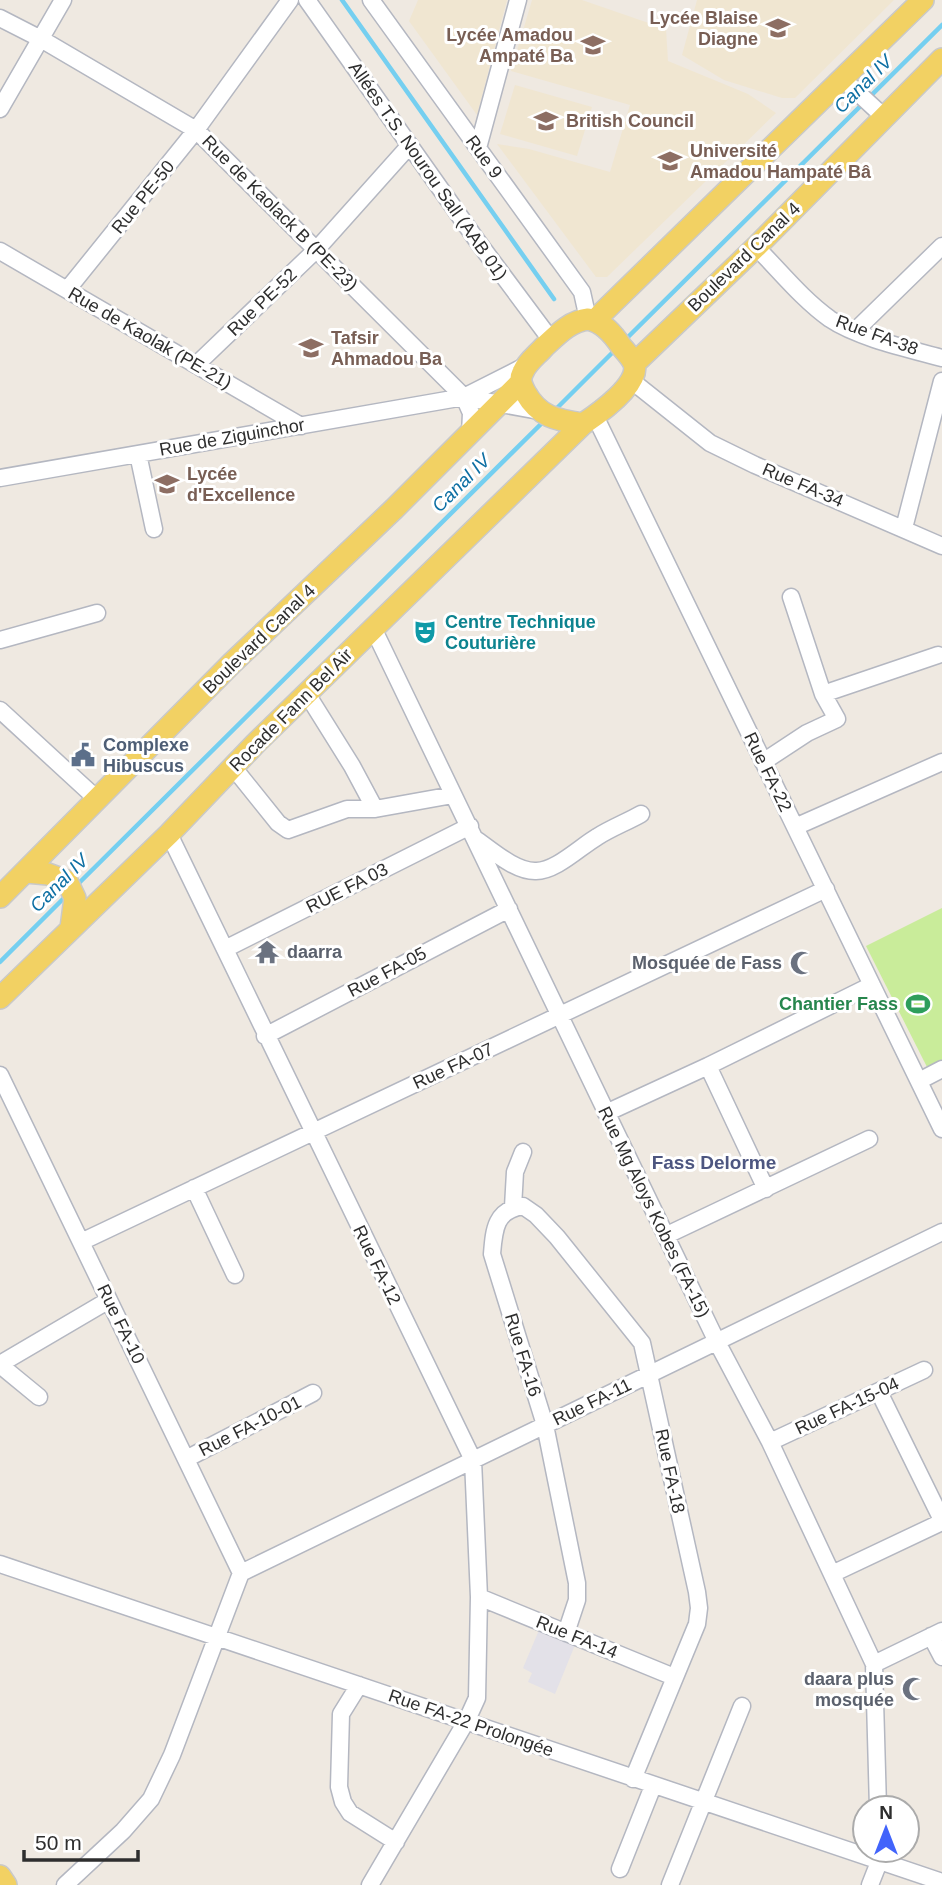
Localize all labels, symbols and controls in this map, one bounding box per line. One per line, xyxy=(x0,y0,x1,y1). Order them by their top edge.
place label: Lycée Blaise Diagne xyxy=(650,8,758,49)
school or university icon: Lycée Blaise Diagne xyxy=(764,14,792,42)
place label: Lycée Amadou Ampaté Ba xyxy=(446,25,574,66)
school or university icon: Lycée Amadou Ampaté Ba xyxy=(579,31,607,59)
water label: Canal IV xyxy=(830,49,898,117)
street label: Allées T.S. Nourou Sall (AAB 01) xyxy=(345,58,511,284)
school or university icon: British Council xyxy=(532,107,560,135)
place label: British Council xyxy=(566,111,694,131)
street label: Rue de Kaolack B (PE-23) xyxy=(198,131,362,295)
street label: Rue 9 xyxy=(462,132,506,182)
place label: Université Amadou Hampaté Bâ xyxy=(690,141,872,182)
school or university icon: Université Amadou Hampaté Bâ xyxy=(656,147,684,175)
street label: Rue PE-50 xyxy=(108,156,178,238)
street label: Boulevard Canal 4 xyxy=(684,198,804,316)
street label: Rue PE-52 xyxy=(223,264,301,340)
street label: Rue de Kaolak (PE-21) xyxy=(65,283,235,393)
street label: Rue FA-38 xyxy=(833,311,921,359)
place label: Tafsir Ahmadou Ba xyxy=(331,328,443,369)
school or university icon: Tafsir Ahmadou Ba xyxy=(297,334,325,362)
street label: Rue de Ziguinchor xyxy=(158,414,306,460)
water label: Canal IV xyxy=(428,448,496,516)
street label: Rue FA-34 xyxy=(759,459,847,511)
place label: Lycée d'Excellence xyxy=(187,464,295,505)
school or university icon: Lycée d'Excellence xyxy=(153,470,181,498)
street label: Boulevard Canal 4 xyxy=(199,580,319,698)
place label: Centre Technique Couturière xyxy=(445,612,596,653)
theatre icon: Centre Technique Couturière xyxy=(411,618,439,646)
street label: Rocade Fann Bel Air xyxy=(226,645,356,775)
street label: Rue FA-22 xyxy=(740,729,796,815)
place label: Complexe Hibuscus xyxy=(103,735,189,776)
public building icon: Complexe Hibuscus xyxy=(69,741,97,769)
water label: Canal IV xyxy=(26,848,94,916)
street label: RUE FA 03 xyxy=(303,859,391,917)
temple icon: daarra xyxy=(253,938,281,966)
place label: daarra xyxy=(287,942,343,962)
street label: Rue FA-05 xyxy=(344,943,430,1001)
mosque icon: Mosquée de Fass xyxy=(788,949,816,977)
place label: Mosquée de Fass xyxy=(632,953,782,973)
sports icon: Chantier Fass xyxy=(904,990,932,1018)
place label: Chantier Fass xyxy=(779,994,898,1014)
street label: Rue FA-07 xyxy=(410,1039,496,1093)
street label: Rue Mg Aloys Kobes (FA-15) xyxy=(594,1103,714,1321)
district label: Fass Delorme xyxy=(652,1152,776,1173)
street label: Rue FA-12 xyxy=(349,1222,405,1308)
street label: Rue FA-10 xyxy=(93,1281,149,1367)
street label: Rue FA-16 xyxy=(501,1311,545,1399)
street label: Rue FA-15-04 xyxy=(792,1373,902,1439)
street label: Rue FA-11 xyxy=(550,1374,634,1430)
street label: Rue FA-10-01 xyxy=(196,1392,304,1460)
street label: Rue FA-18 xyxy=(651,1427,689,1515)
street label: Rue FA-14 xyxy=(533,1612,621,1662)
place label: daara plus mosquée xyxy=(804,1669,894,1710)
mosque icon: daara plus mosquée xyxy=(900,1675,928,1703)
street label: Rue FA-22 Prolongée xyxy=(386,1685,556,1761)
north arrow xyxy=(851,1794,921,1864)
text: N xyxy=(879,1802,893,1823)
scale bar xyxy=(24,1818,138,1862)
text: 50 m xyxy=(35,1831,82,1854)

